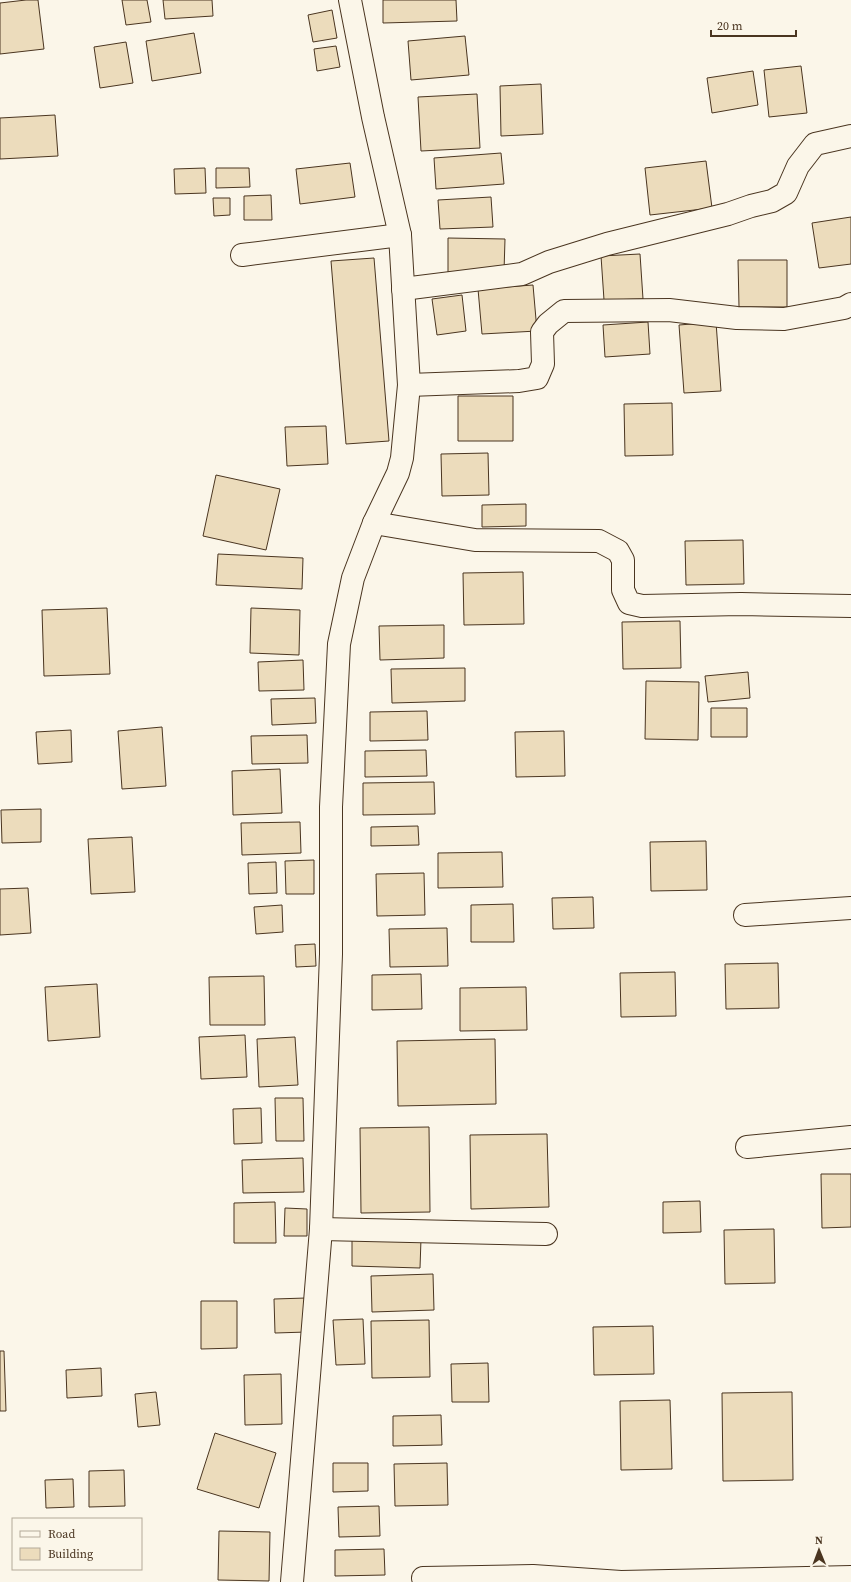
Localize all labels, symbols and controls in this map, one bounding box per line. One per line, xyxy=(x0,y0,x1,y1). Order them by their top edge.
scale bar xyxy=(711,12,796,38)
text: 20 m xyxy=(717,18,743,34)
legend xyxy=(12,1518,142,1570)
text: Road xyxy=(48,1526,75,1542)
north arrow xyxy=(799,1530,839,1570)
text: N xyxy=(815,1533,823,1548)
text: Building xyxy=(48,1546,93,1562)

